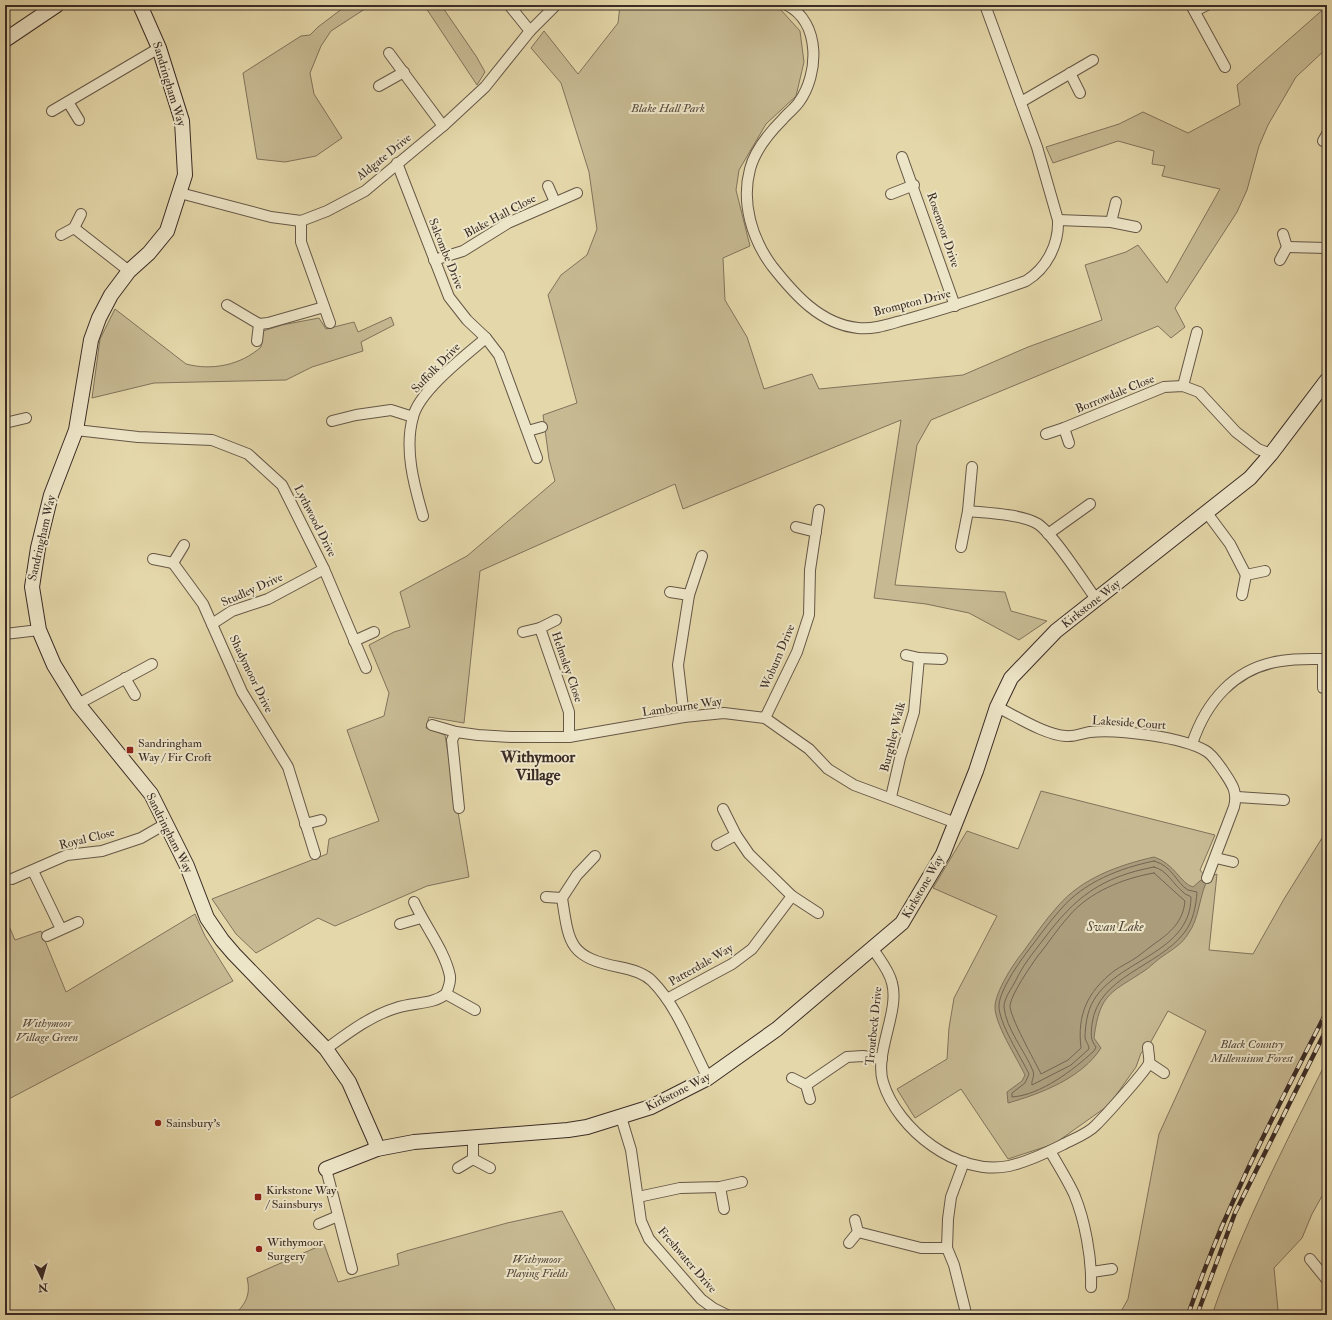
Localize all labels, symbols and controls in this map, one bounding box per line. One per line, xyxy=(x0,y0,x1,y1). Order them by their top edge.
street label: Sandringham Way xyxy=(149,40,189,129)
park label: Blake Hall Park xyxy=(630,101,705,116)
street label: Aldgate Drive xyxy=(353,130,414,184)
street label: Rosemoor Drive xyxy=(923,190,963,270)
street label: Blake Hall Close xyxy=(462,191,538,241)
street label: Salcombe Drive xyxy=(425,216,467,292)
street label: Brompton Drive xyxy=(872,286,952,320)
street label: Suffolk Drive xyxy=(408,340,464,396)
street label: Borrowdale Close xyxy=(1073,371,1157,417)
street label: Lythwood Drive xyxy=(290,483,340,559)
street label: Sandringham Way xyxy=(25,493,59,582)
street label: Studley Drive xyxy=(219,570,285,610)
street label: Kirkstone Way xyxy=(1059,576,1124,632)
street label: Woburn Drive xyxy=(757,622,799,693)
street label: Helmsley Close xyxy=(548,630,586,704)
street label: Shadymoor Drive xyxy=(226,633,276,715)
street label: Lambourne Way xyxy=(641,694,723,720)
street label: Burghley Walk xyxy=(877,700,909,773)
street label: Lakeside Court xyxy=(1092,713,1167,733)
place label: Sandringham Way / Fir Croft xyxy=(137,736,212,765)
marker: Sandringham Way / Fir Croft xyxy=(125,745,135,755)
district label: Withymoor Village xyxy=(500,747,576,786)
street label: Sandringham Way xyxy=(142,791,196,876)
street label: Royal Close xyxy=(58,825,116,853)
street label: Kirkstone Way xyxy=(899,852,947,921)
water label: Swan Lake xyxy=(1085,919,1144,935)
street label: Patterdale Way xyxy=(666,940,736,989)
street label: Troutbeck Drive xyxy=(862,986,886,1066)
park label: Withymoor Village Green xyxy=(16,1016,79,1045)
park label: Black Country Millennium Forest xyxy=(1210,1037,1294,1066)
street label: Kirkstone Way xyxy=(643,1069,713,1115)
place label: Sainsbury's xyxy=(166,1116,220,1131)
marker: Sainsbury's xyxy=(153,1118,163,1128)
place label: Kirkstone Way / Sainsburys xyxy=(265,1183,337,1212)
marker: Kirkstone Way / Sainsburys xyxy=(253,1192,263,1202)
street label: Freshwater Drive xyxy=(654,1224,720,1296)
place label: Withymoor Surgery xyxy=(266,1235,323,1264)
marker: Withymoor Surgery xyxy=(254,1244,264,1254)
park label: Withymoor Playing Fields xyxy=(505,1252,569,1281)
north arrow xyxy=(22,1258,62,1298)
text: N xyxy=(36,1280,49,1294)

